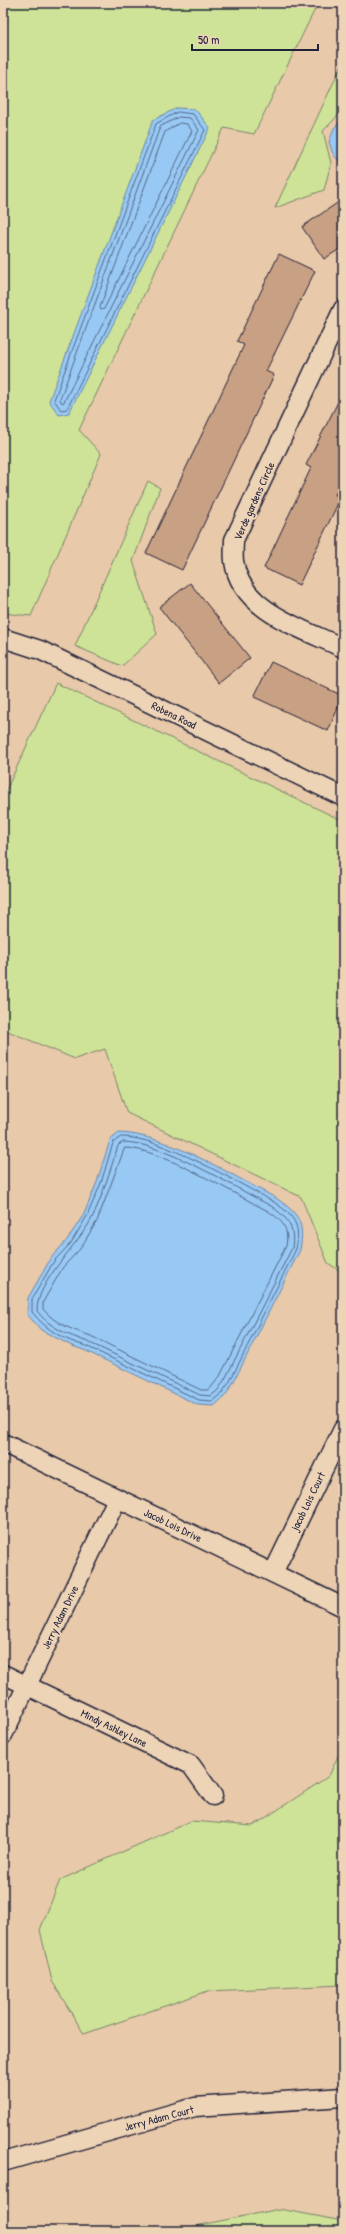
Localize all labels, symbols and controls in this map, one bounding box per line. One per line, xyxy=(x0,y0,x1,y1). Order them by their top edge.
scale bar xyxy=(192,26,318,52)
text: 50 m xyxy=(198,31,219,48)
street label: Verde gardens Circle xyxy=(230,459,278,542)
street label: Robena Road xyxy=(149,698,199,732)
street label: jacob Lois Court xyxy=(287,1469,328,1534)
street label: Jacob Lois Drive xyxy=(142,1505,205,1545)
street label: Jerry Adam Drive xyxy=(39,1582,82,1651)
street label: Mindy Ashley Lane xyxy=(79,1706,150,1750)
street label: Jerry Adam Court xyxy=(123,2102,195,2134)

